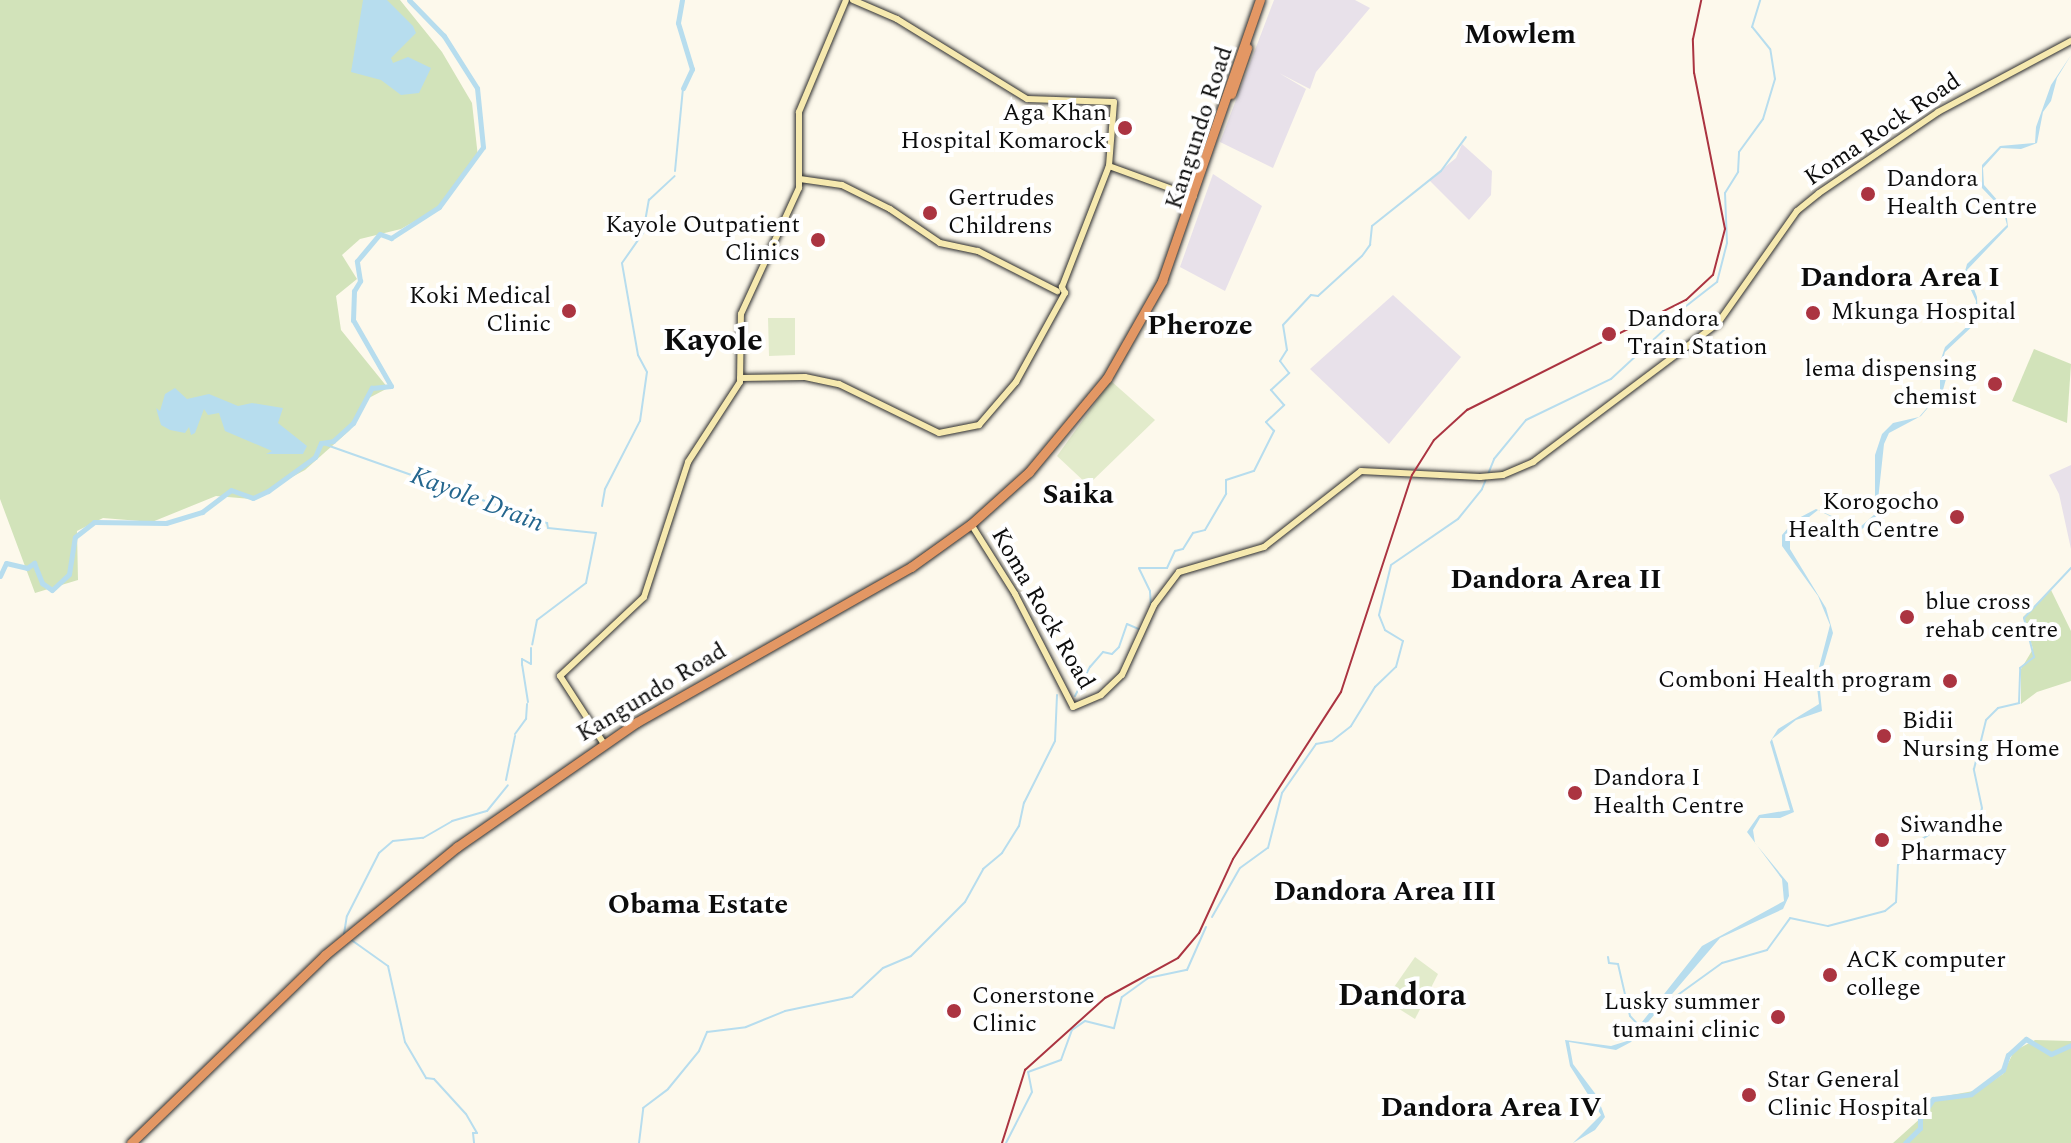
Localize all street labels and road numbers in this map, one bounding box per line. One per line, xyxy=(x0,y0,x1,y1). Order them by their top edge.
street label: Kangundo Road xyxy=(1160,43,1240,213)
street label: Koma Rock Road xyxy=(1800,67,1966,193)
street label: Koma Rock Road xyxy=(984,523,1100,695)
street label: Kangundo Road xyxy=(572,637,732,749)

